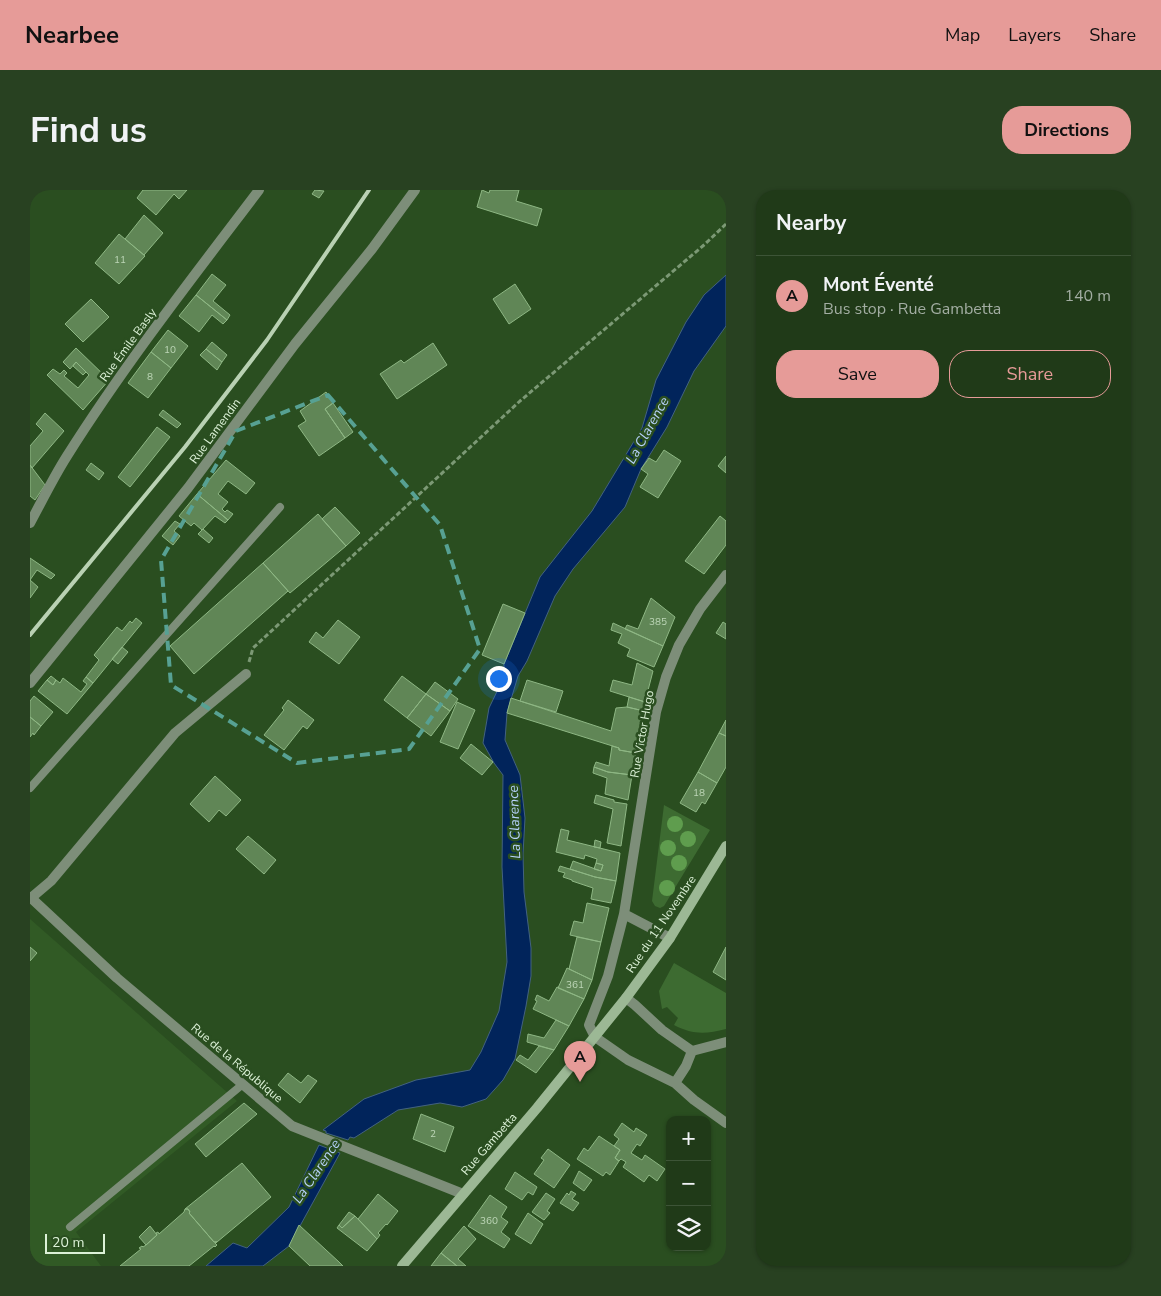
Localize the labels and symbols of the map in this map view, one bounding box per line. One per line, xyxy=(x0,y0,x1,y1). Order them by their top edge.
house number: 11 xyxy=(114,253,126,267)
street label: Rue Émile Basly xyxy=(96,304,161,385)
house number: 10 xyxy=(164,343,176,357)
house number: 8 xyxy=(147,370,153,384)
water label: La Clarence xyxy=(621,393,674,467)
street label: Rue Lamendin xyxy=(186,395,244,467)
house number: 385 xyxy=(649,615,667,629)
your location xyxy=(486,666,512,692)
street label: Rue Victor Hugo xyxy=(626,689,658,779)
water label: La Clarence xyxy=(504,784,525,859)
house number: 18 xyxy=(693,786,705,800)
street label: Rue du 11 Novembre xyxy=(622,872,700,976)
house number: 361 xyxy=(566,978,584,992)
street label: Rue de la République xyxy=(188,1020,286,1106)
pin: A xyxy=(564,1041,596,1082)
street label: Rue Gambetta xyxy=(458,1109,520,1179)
house number: 2 xyxy=(430,1127,436,1141)
water label: La Clarence xyxy=(288,1135,345,1207)
house number: 360 xyxy=(480,1214,498,1228)
scale bar xyxy=(45,1231,105,1254)

